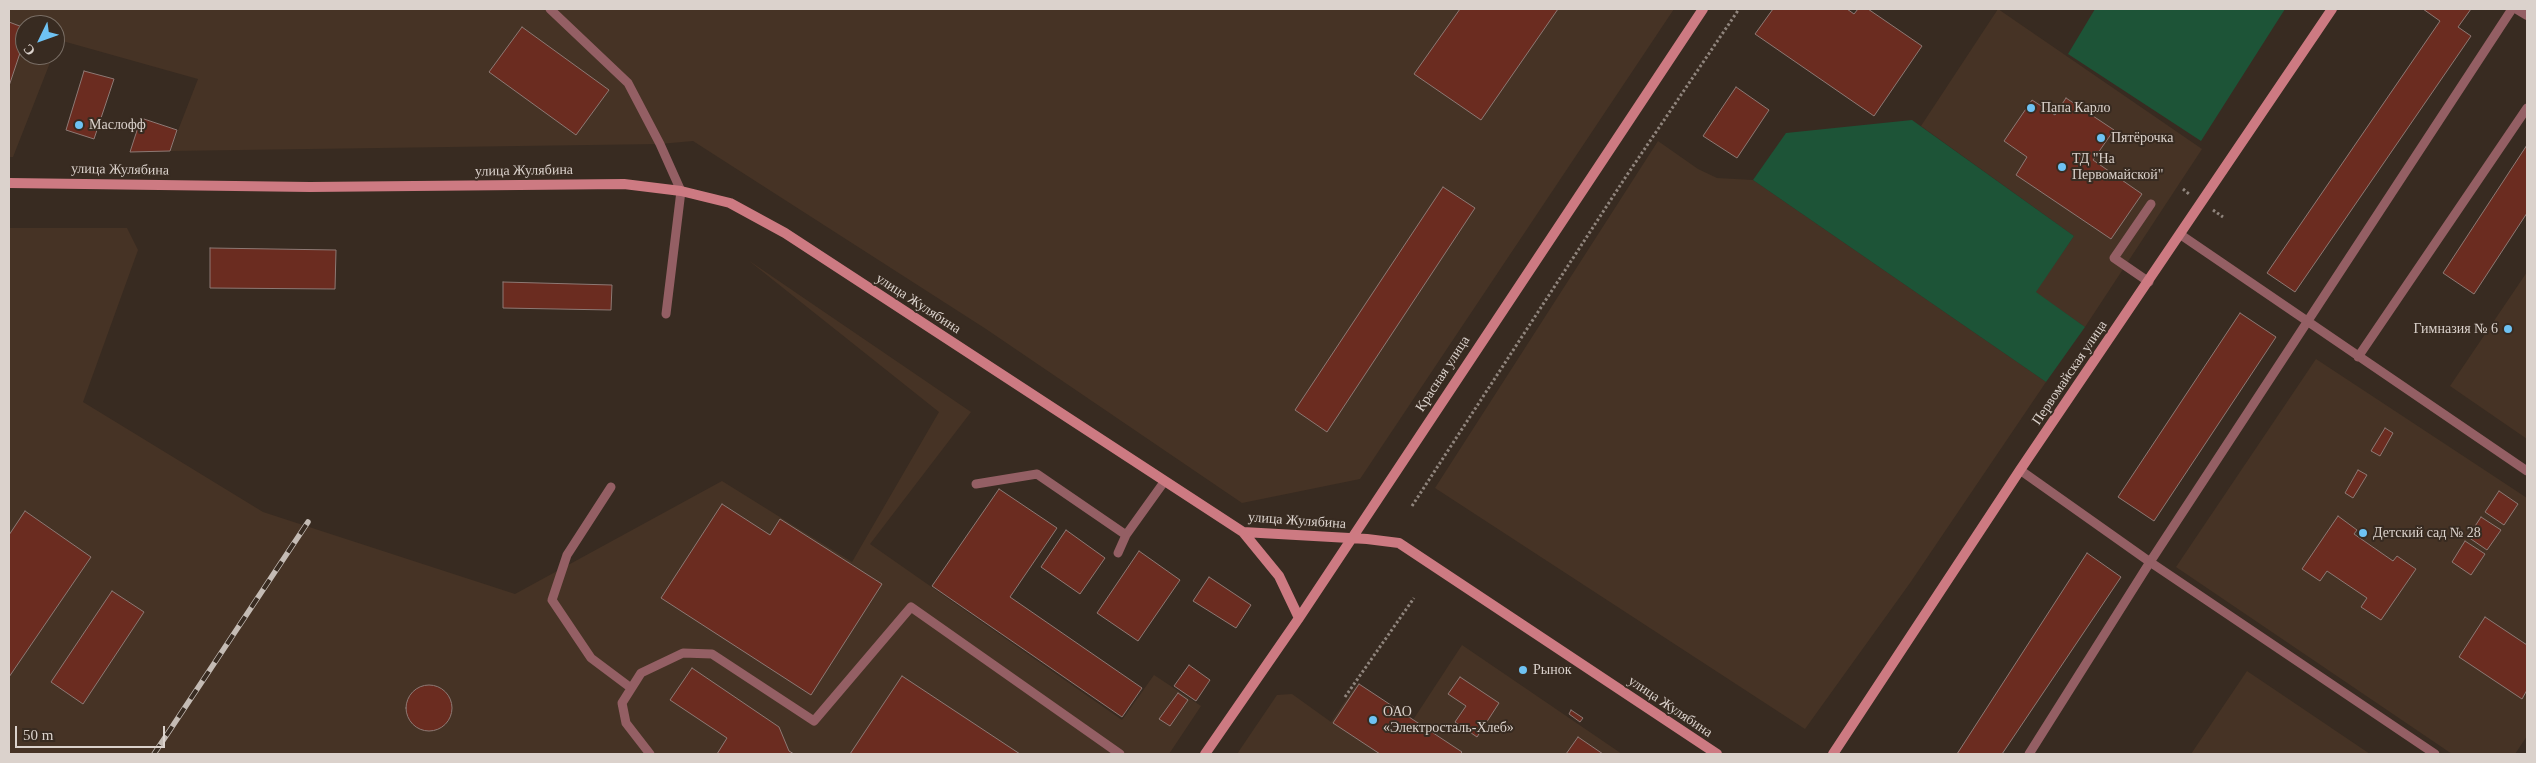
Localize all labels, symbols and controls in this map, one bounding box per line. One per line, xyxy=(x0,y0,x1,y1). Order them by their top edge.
north arrow xyxy=(15,15,65,65)
text: С xyxy=(20,41,38,58)
place label: Папа Карло xyxy=(2041,100,2111,116)
marker: Папа Карло xyxy=(2025,102,2037,114)
place label: Маслофф xyxy=(89,117,146,133)
marker: Маслофф xyxy=(73,119,85,131)
place label: Пятёрочка xyxy=(2111,130,2173,146)
marker: Пятёрочка xyxy=(2095,132,2107,144)
place label: ТД "На Первомайской" xyxy=(2072,151,2164,184)
street label: улица Жулябина xyxy=(71,161,169,179)
marker: ТД "На Первомайской" xyxy=(2056,161,2068,173)
street label: улица Жулябина xyxy=(475,162,573,180)
street label: улица Жулябина xyxy=(872,270,964,338)
street label: Первомайская улица xyxy=(2029,317,2111,429)
place label: Гимназия № 6 xyxy=(2414,321,2498,337)
marker: Гимназия № 6 xyxy=(2502,323,2514,335)
street label: Красная улица xyxy=(1412,333,1474,415)
street label: улица Жулябина xyxy=(1248,509,1346,533)
place label: Детский сад № 28 xyxy=(2373,525,2481,541)
marker: Детский сад № 28 xyxy=(2357,527,2369,539)
place label: Рынок xyxy=(1533,662,1571,678)
marker: Рынок xyxy=(1517,664,1529,676)
street label: улица Жулябина xyxy=(1625,673,1715,741)
place label: ОАО «Электросталь-Хлеб» xyxy=(1383,704,1514,736)
marker: ОАО «Электросталь-Хлеб» xyxy=(1367,714,1379,726)
scale bar xyxy=(18,716,168,748)
text: 50 m xyxy=(23,727,53,743)

